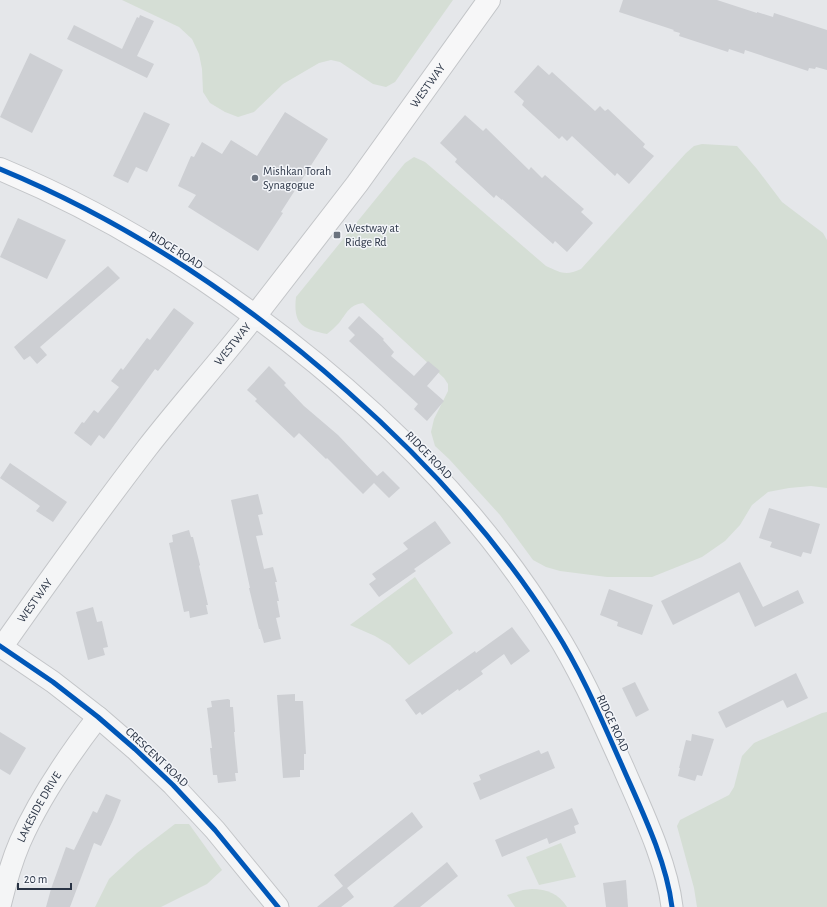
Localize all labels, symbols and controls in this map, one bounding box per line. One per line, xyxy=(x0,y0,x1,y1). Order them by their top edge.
street label: WESTWAY xyxy=(408,61,448,110)
place label: Mishkan Torah Synagogue xyxy=(263,165,331,192)
marker: Mishkan Torah Synagogue xyxy=(250,173,260,183)
place label: Westway at Ridge Rd xyxy=(345,222,399,248)
street label: RIDGE ROAD xyxy=(147,229,205,271)
marker: Westway at Ridge Rd xyxy=(332,230,342,240)
street label: WESTWAY xyxy=(212,320,254,367)
street label: RIDGE ROAD xyxy=(403,429,455,481)
street label: WESTWAY xyxy=(15,576,55,625)
street label: RIDGE ROAD xyxy=(595,693,631,754)
street label: CRESCENT ROAD xyxy=(123,725,191,789)
street label: LAKESIDE DRIVE xyxy=(15,769,63,844)
scale bar xyxy=(18,865,71,891)
text: 20 m xyxy=(24,873,47,885)

